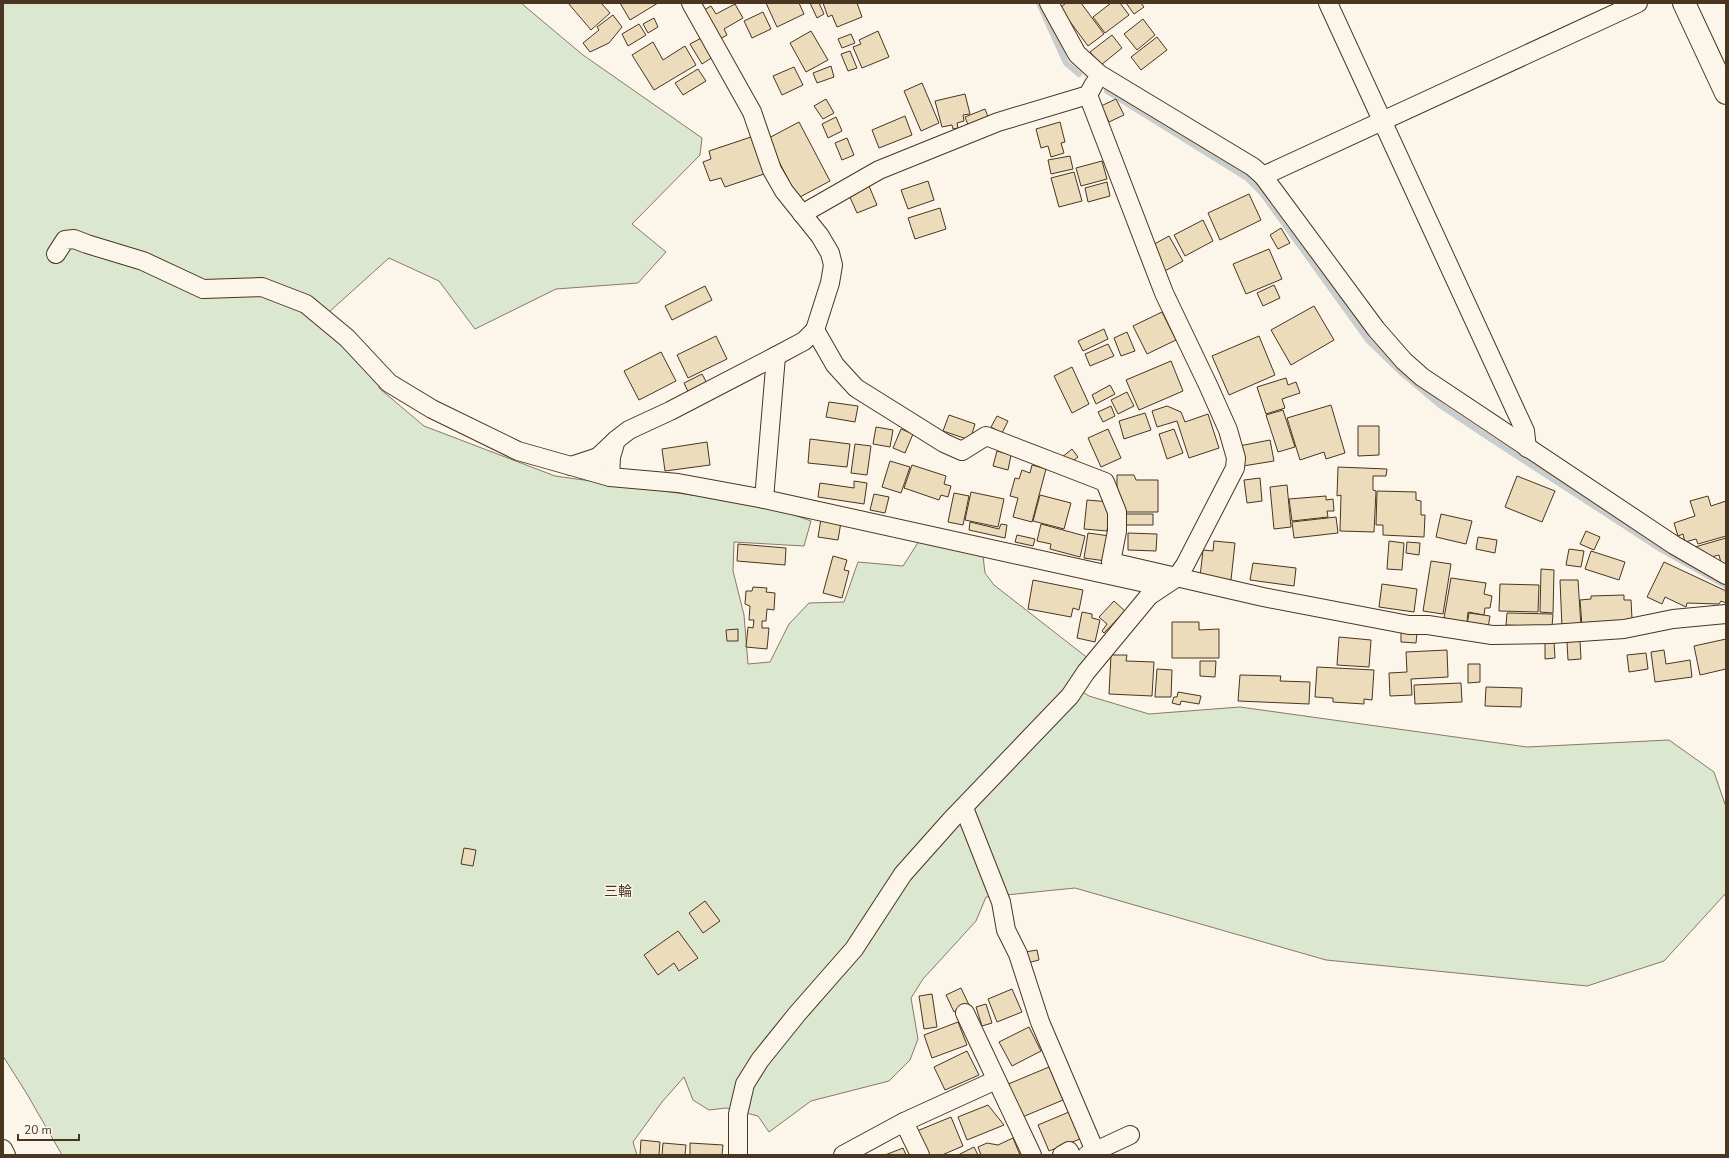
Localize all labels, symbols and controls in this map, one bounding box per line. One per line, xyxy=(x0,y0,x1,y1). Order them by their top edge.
district label: 三輪 xyxy=(604,882,632,901)
scale bar xyxy=(18,1116,79,1142)
text: 20 m xyxy=(24,1122,52,1138)

